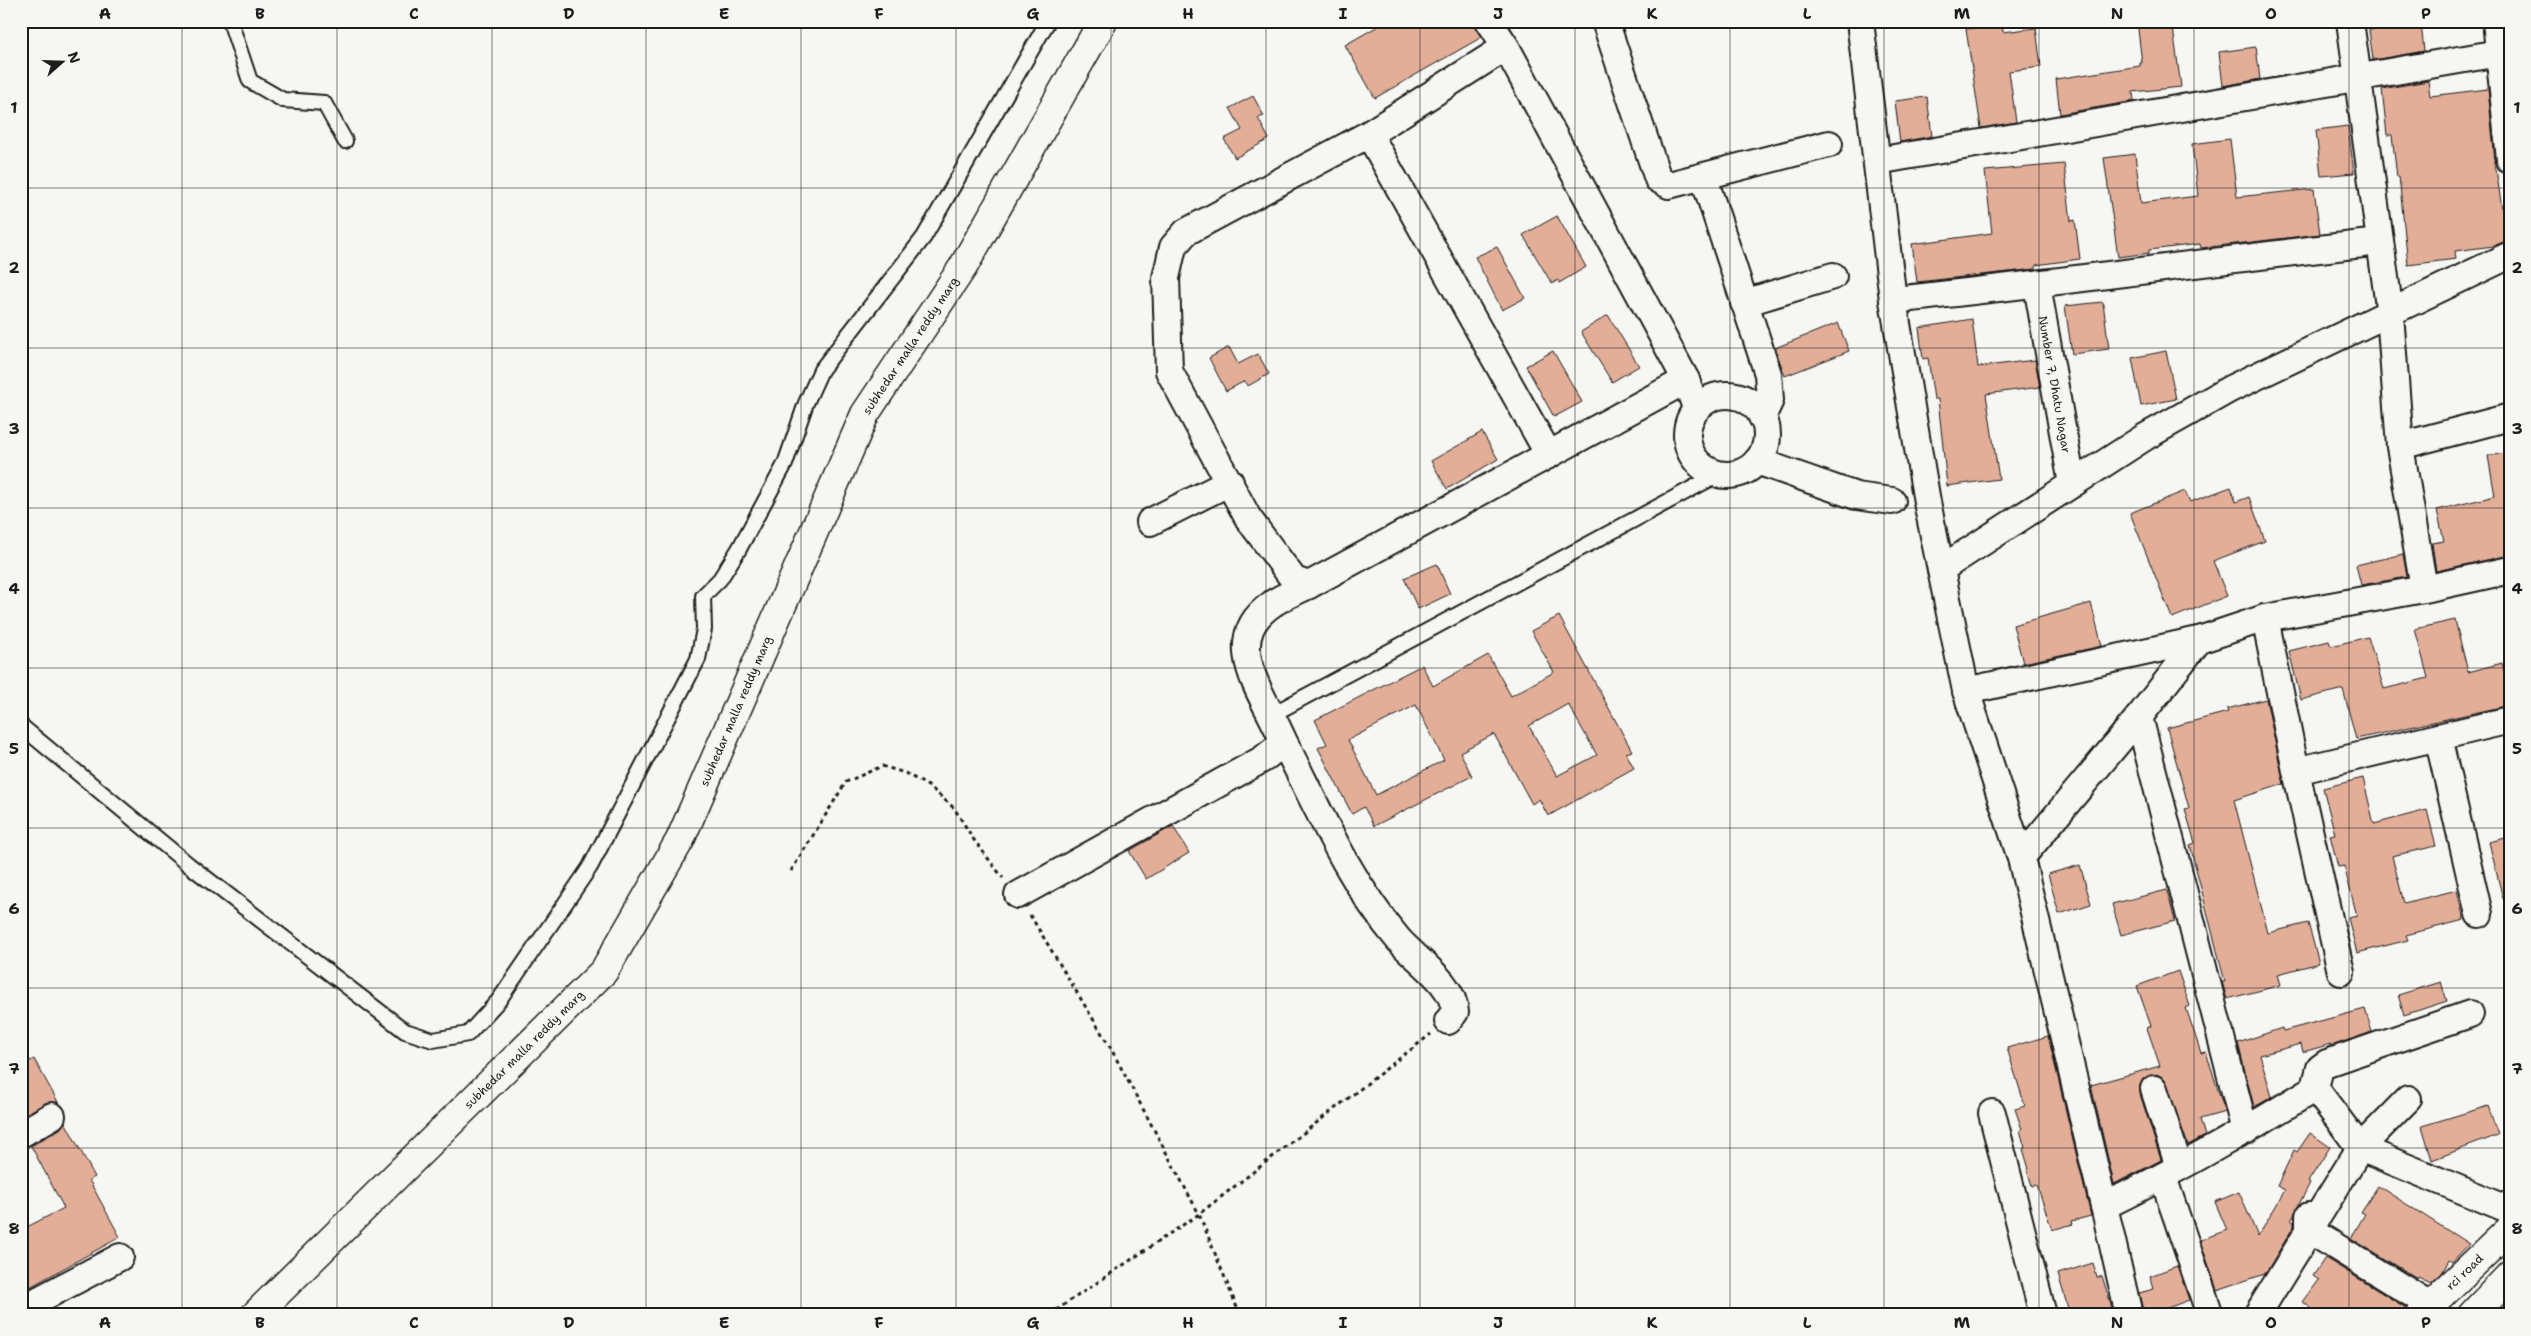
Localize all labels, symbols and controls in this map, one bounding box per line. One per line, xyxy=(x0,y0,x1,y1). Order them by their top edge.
text: A xyxy=(99,3,111,24)
text: B xyxy=(255,3,265,24)
text: C xyxy=(409,3,419,24)
text: D xyxy=(563,3,575,24)
text: E xyxy=(719,3,729,24)
text: F xyxy=(874,3,884,24)
text: G xyxy=(1027,3,1040,24)
text: H xyxy=(1182,3,1194,24)
text: I xyxy=(1339,3,1348,24)
text: J xyxy=(1493,3,1503,24)
text: K xyxy=(1647,3,1658,24)
text: L xyxy=(1803,3,1812,24)
text: M xyxy=(1954,3,1971,24)
text: N xyxy=(2111,3,2123,24)
text: O xyxy=(2265,3,2277,24)
text: P xyxy=(2421,3,2431,24)
north arrow xyxy=(38,38,88,88)
text: N xyxy=(64,49,85,66)
text: 1 xyxy=(10,97,18,118)
text: 1 xyxy=(2513,97,2521,118)
text: 2 xyxy=(8,257,20,278)
text: 2 xyxy=(2511,257,2523,278)
street label: subhedar malla reddy marg xyxy=(859,274,962,418)
street label: Number 7, Dhatu Nagar xyxy=(2035,315,2074,455)
text: 3 xyxy=(8,418,20,439)
text: 3 xyxy=(2511,418,2523,439)
text: 4 xyxy=(8,578,20,599)
text: 4 xyxy=(2511,578,2523,599)
street label: subhedar malla reddy marg xyxy=(696,633,776,789)
text: 5 xyxy=(9,738,19,759)
text: 5 xyxy=(2512,738,2522,759)
text: 6 xyxy=(8,898,20,919)
text: 6 xyxy=(2511,898,2523,919)
street label: subhedar malla reddy marg xyxy=(461,987,588,1112)
text: 7 xyxy=(8,1058,20,1079)
text: 7 xyxy=(2511,1058,2523,1079)
text: 8 xyxy=(8,1218,20,1239)
text: 8 xyxy=(2511,1218,2523,1239)
street label: rci road xyxy=(2443,1250,2487,1294)
text: A xyxy=(99,1312,111,1333)
text: B xyxy=(255,1312,265,1333)
text: C xyxy=(409,1312,419,1333)
text: D xyxy=(563,1312,575,1333)
text: E xyxy=(719,1312,729,1333)
text: F xyxy=(874,1312,884,1333)
text: G xyxy=(1027,1312,1040,1333)
text: H xyxy=(1182,1312,1194,1333)
text: I xyxy=(1339,1312,1348,1333)
text: J xyxy=(1493,1312,1503,1333)
text: K xyxy=(1647,1312,1658,1333)
text: L xyxy=(1803,1312,1812,1333)
text: M xyxy=(1954,1312,1971,1333)
text: N xyxy=(2111,1312,2123,1333)
text: O xyxy=(2265,1312,2277,1333)
text: P xyxy=(2421,1312,2431,1333)

